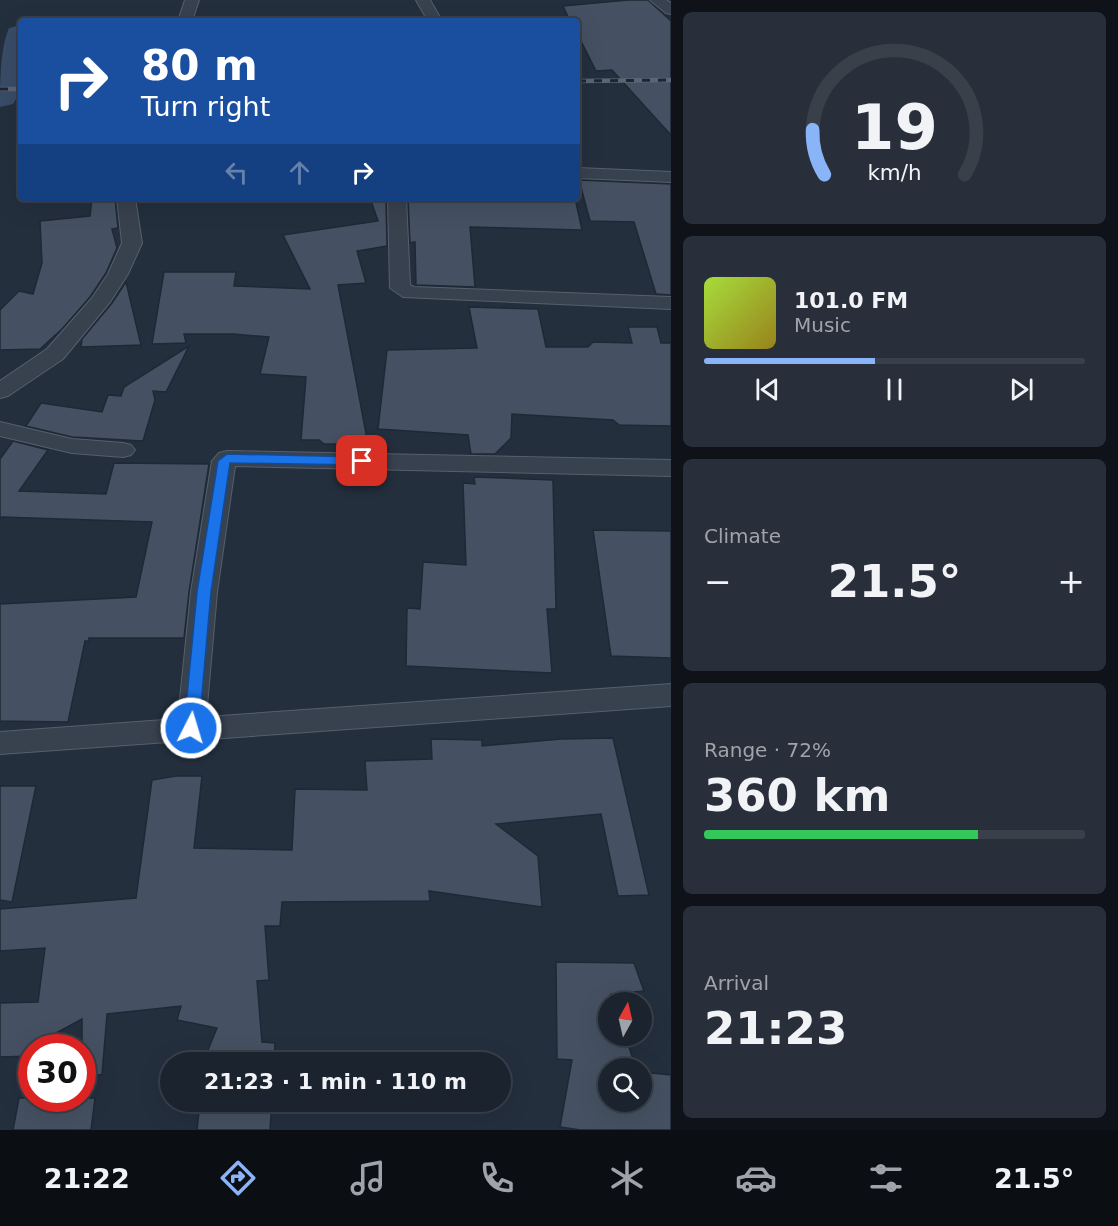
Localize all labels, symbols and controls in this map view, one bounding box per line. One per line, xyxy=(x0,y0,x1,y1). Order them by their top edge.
text: 80 m xyxy=(141,41,258,90)
icon: right xyxy=(42,42,120,120)
text: Turn right xyxy=(141,91,270,122)
text: 19 xyxy=(851,91,938,164)
icon: left xyxy=(220,156,253,189)
icon: ahead xyxy=(283,156,316,189)
icon: right xyxy=(346,156,379,189)
text: km/h xyxy=(867,160,922,185)
text: 101.0 FM xyxy=(794,288,908,313)
text: Music xyxy=(794,313,851,337)
icon: previous xyxy=(751,373,784,406)
icon: pause xyxy=(878,373,911,406)
icon: next xyxy=(1005,373,1038,406)
pin xyxy=(336,435,387,486)
icon: arrive xyxy=(345,444,378,477)
text: Climate xyxy=(704,524,781,548)
text: 21.5° xyxy=(828,555,961,608)
text: − xyxy=(704,562,732,601)
text: + xyxy=(1057,562,1085,601)
position arrow xyxy=(159,696,223,760)
text: Range · 72% xyxy=(704,738,831,762)
text: 360 km xyxy=(704,769,890,822)
text: Arrival xyxy=(704,971,769,995)
north arrow xyxy=(598,992,652,1046)
map controls xyxy=(598,992,652,1112)
text: 21:23 xyxy=(704,1002,847,1055)
speed limit sign: 30 xyxy=(18,1034,96,1112)
button: search xyxy=(598,1058,652,1112)
text: 21:23 · 1 min · 110 m xyxy=(204,1069,467,1094)
icon: directions xyxy=(217,1157,259,1199)
icon: music xyxy=(347,1157,389,1199)
icon: phone xyxy=(476,1157,518,1199)
icon: climate xyxy=(606,1157,648,1199)
icon: car xyxy=(735,1157,777,1199)
icon: filters xyxy=(865,1157,907,1199)
text: 21:22 xyxy=(44,1163,130,1194)
text: 21.5° xyxy=(994,1163,1074,1194)

